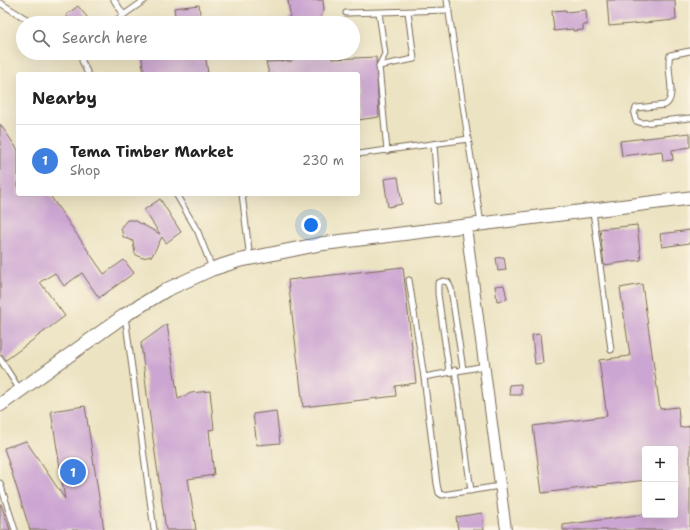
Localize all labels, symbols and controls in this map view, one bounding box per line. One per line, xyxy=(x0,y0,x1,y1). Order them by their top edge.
search box xyxy=(16,16,360,60)
icon: search xyxy=(30,27,52,49)
text: Search here xyxy=(62,28,148,48)
text: Nearby xyxy=(32,87,97,109)
text: Tema Timber Market xyxy=(70,142,233,162)
text: 1 xyxy=(42,152,48,169)
text: 230 m xyxy=(302,152,344,169)
text: Shop xyxy=(70,162,100,179)
your location xyxy=(301,215,321,235)
map controls xyxy=(642,446,678,518)
button: + xyxy=(642,446,678,482)
pin: 1 xyxy=(60,457,86,487)
button: − xyxy=(642,482,678,518)

